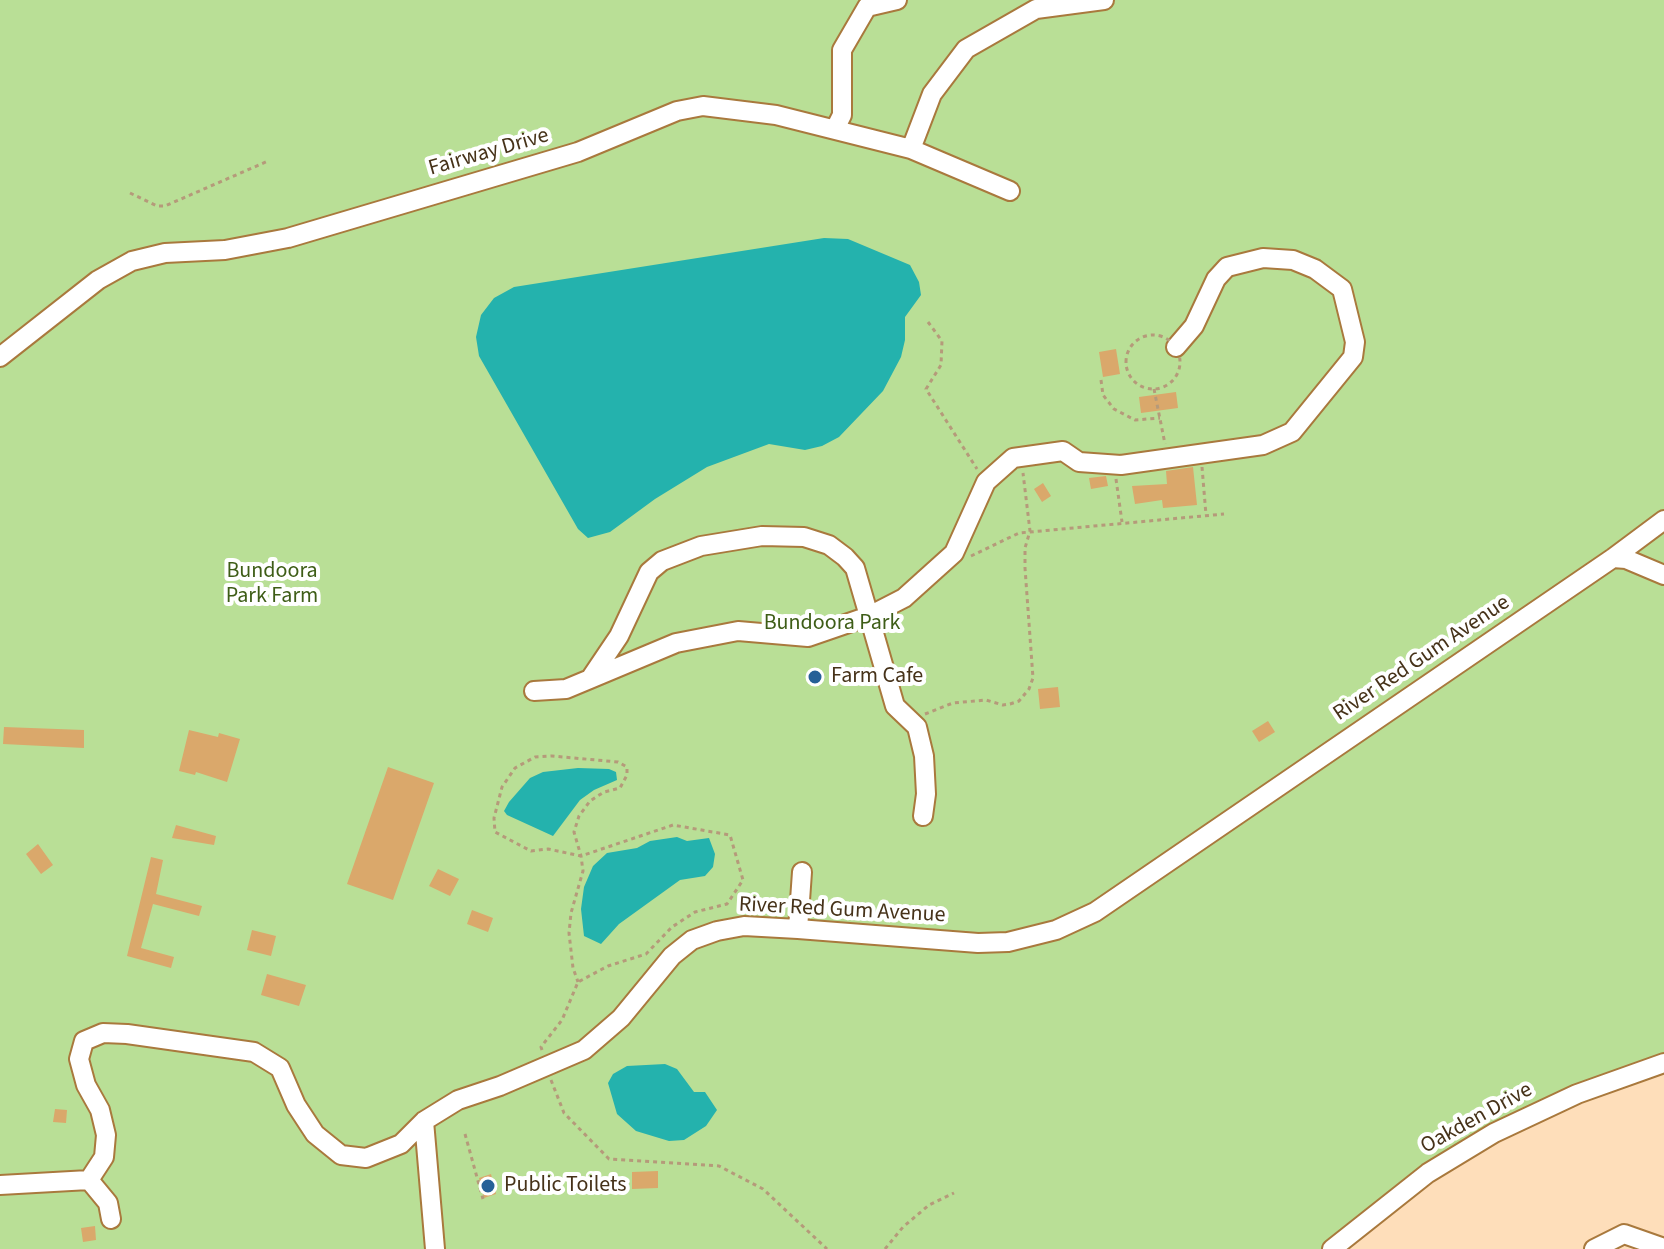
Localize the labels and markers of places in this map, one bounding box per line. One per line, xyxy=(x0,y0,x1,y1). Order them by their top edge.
place label: Farm Cafe xyxy=(831,664,923,690)
marker: Farm Cafe xyxy=(806,668,824,686)
place label: Public Toilets xyxy=(504,1173,626,1199)
marker: Public Toilets xyxy=(479,1177,497,1195)

